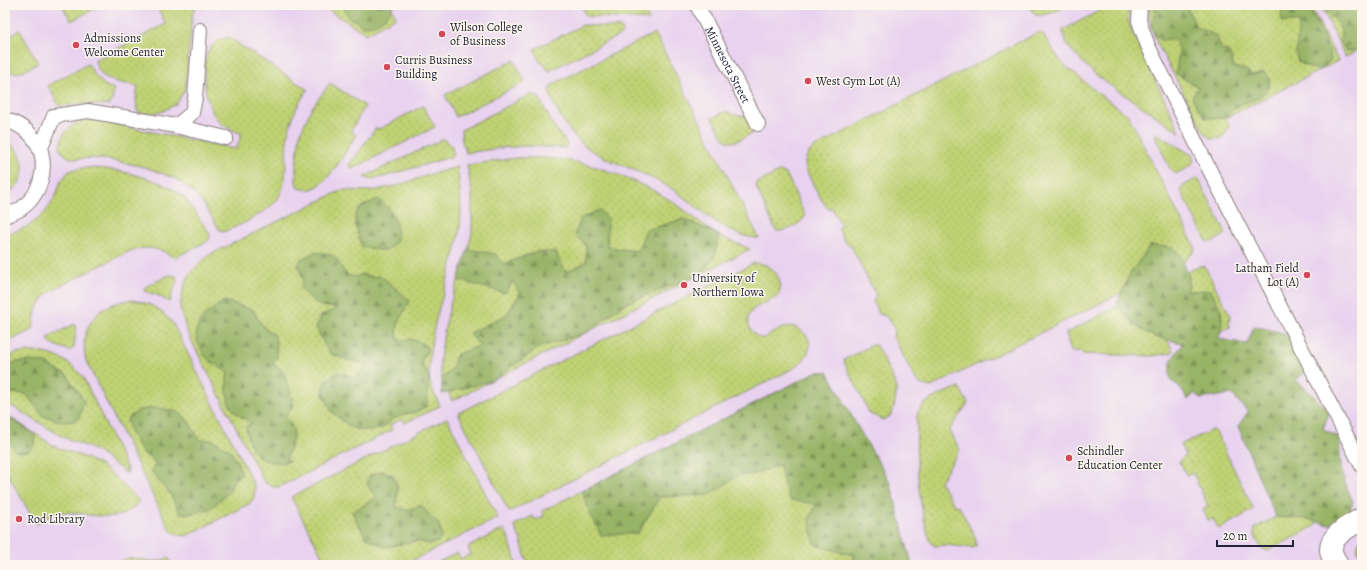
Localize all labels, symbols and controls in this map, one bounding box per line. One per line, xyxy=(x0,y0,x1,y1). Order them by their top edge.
place label: Wilson College of Business xyxy=(449,19,523,49)
street label: Minnesota Street xyxy=(701,23,754,106)
marker: Wilson College of Business xyxy=(437,29,447,39)
place label: Admissions Welcome Center xyxy=(83,30,165,60)
marker: Admissions Welcome Center xyxy=(71,40,81,50)
place label: Curris Business Building xyxy=(395,52,472,82)
marker: Curris Business Building xyxy=(382,62,392,72)
place label: West Gym Lot (A) xyxy=(815,73,900,89)
marker: West Gym Lot (A) xyxy=(803,76,813,86)
place label: Latham Field Lot (A) xyxy=(1235,260,1300,290)
place label: University of Northern Iowa xyxy=(692,270,764,300)
marker: Latham Field Lot (A) xyxy=(1302,270,1312,280)
marker: University of Northern Iowa xyxy=(679,280,689,290)
place label: Schindler Education Center xyxy=(1077,443,1163,473)
marker: Schindler Education Center xyxy=(1064,453,1074,463)
place label: Rod Library xyxy=(27,511,85,527)
marker: Rod Library xyxy=(14,514,24,524)
scale bar xyxy=(1217,522,1293,548)
text: 20 m xyxy=(1223,528,1247,544)

